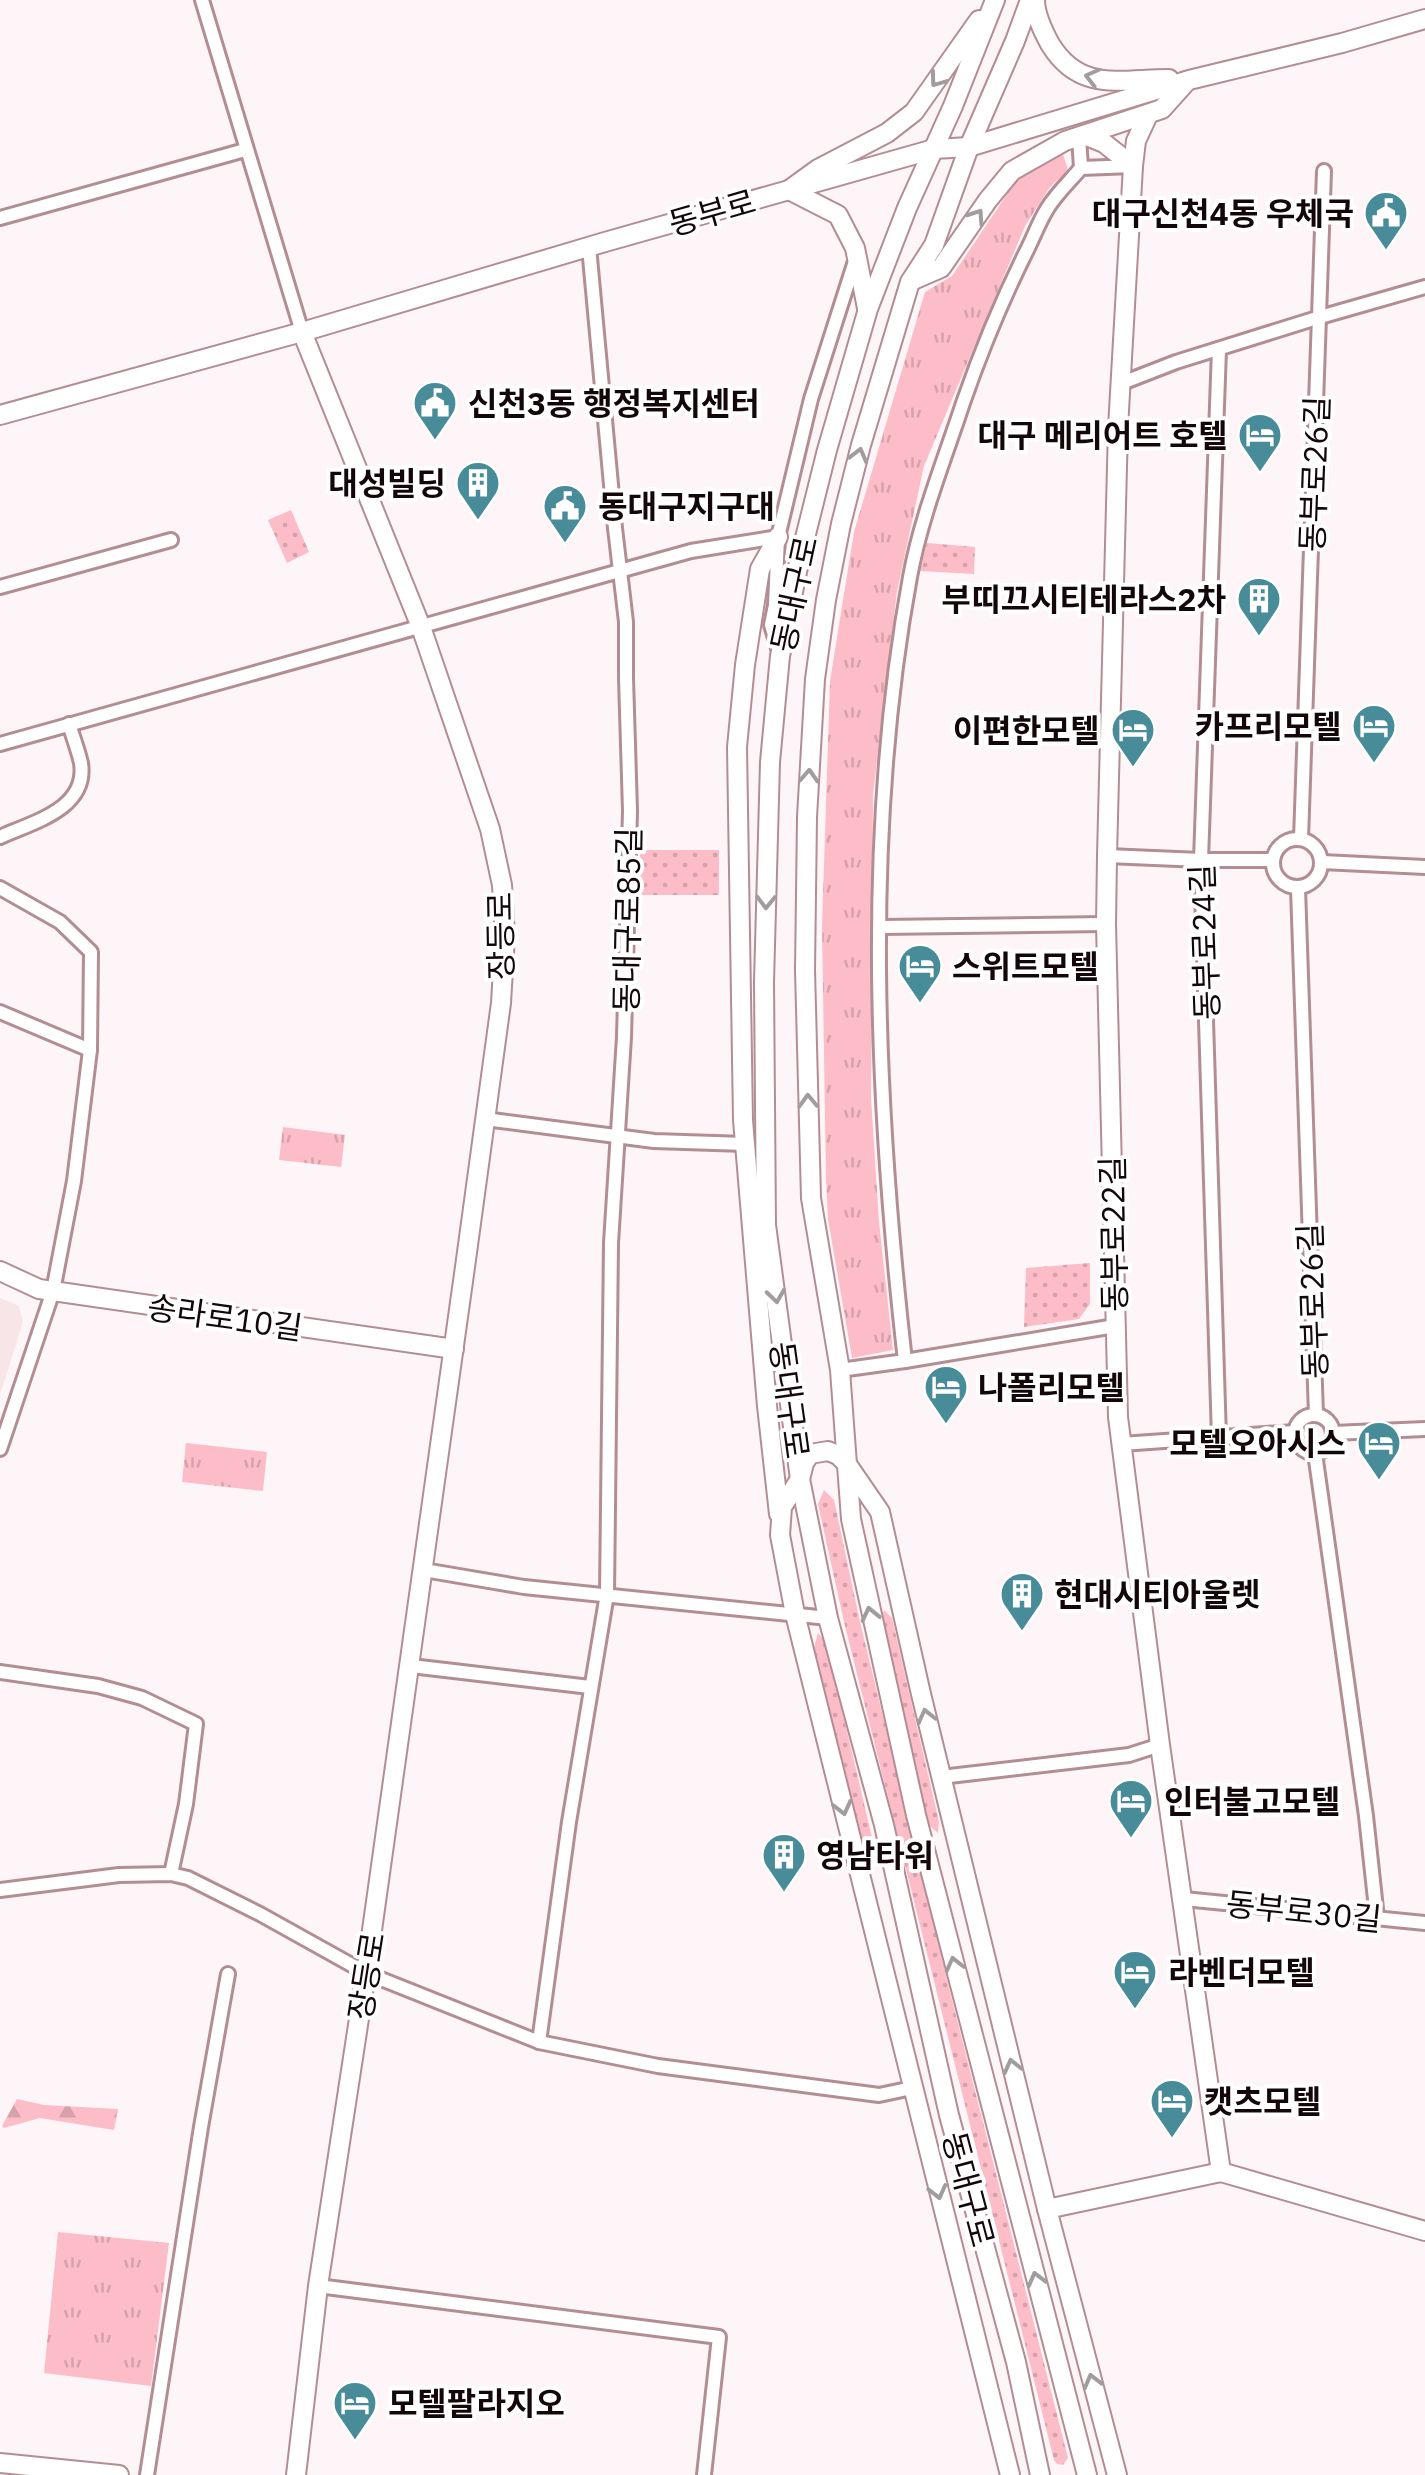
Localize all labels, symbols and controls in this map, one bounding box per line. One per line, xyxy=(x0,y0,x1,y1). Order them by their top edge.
one-way arrow xyxy=(1084,68,1101,89)
one-way arrow xyxy=(931,69,950,88)
street label: 동부로 xyxy=(664,180,760,244)
public building icon: 대구신천4동 우체국 xyxy=(1363,190,1409,251)
place label: 대구신천4동 우체국 xyxy=(1092,192,1354,234)
one-way arrow xyxy=(965,208,983,227)
public building icon: 신천3동 행정복지센터 xyxy=(412,380,458,441)
place label: 신천3동 행정복지센터 xyxy=(468,382,760,424)
street label: 동부로26길 xyxy=(1290,395,1338,553)
hotel icon: 대구 메리어트 호텔 xyxy=(1237,412,1283,473)
place label: 대구 메리어트 호텔 xyxy=(977,414,1228,456)
one-way arrow xyxy=(847,447,868,464)
building icon: 대성빌딩 xyxy=(455,460,501,521)
place label: 대성빌딩 xyxy=(328,462,446,504)
public building icon: 동대구지구대 xyxy=(542,483,588,544)
place label: 동대구지구대 xyxy=(598,485,775,527)
street label: 동대구로 xyxy=(761,532,827,656)
building icon: 부띠끄시티테라스2차 xyxy=(1236,576,1282,637)
place label: 부띠끄시티테라스2차 xyxy=(942,578,1227,620)
hotel icon: 카프리모텔 xyxy=(1351,703,1397,764)
place label: 카프리모텔 xyxy=(1195,705,1342,747)
hotel icon: 이편한모텔 xyxy=(1110,707,1156,768)
place label: 이편한모텔 xyxy=(953,709,1100,751)
one-way arrow xyxy=(798,767,819,783)
street label: 동대구로85길 xyxy=(604,827,650,1013)
street label: 동부로24길 xyxy=(1180,863,1228,1021)
street label: 장등로 xyxy=(478,891,522,981)
one-way arrow xyxy=(756,894,777,910)
hotel icon: 스위트모텔 xyxy=(897,943,943,1004)
place label: 스위트모텔 xyxy=(952,945,1099,987)
one-way arrow xyxy=(798,1092,819,1108)
street label: 동부로22길 xyxy=(1091,1156,1135,1312)
street label: 동부로26길 xyxy=(1288,1222,1336,1380)
street label: 송라로10길 xyxy=(145,1285,305,1349)
one-way arrow xyxy=(764,1288,785,1304)
street label: 동대구로 xyxy=(761,1339,819,1461)
hotel icon: 나폴리모텔 xyxy=(923,1364,969,1425)
place label: 나폴리모텔 xyxy=(978,1366,1125,1408)
hotel icon: 모텔오아시스 xyxy=(1356,1420,1402,1481)
place label: 모텔오아시스 xyxy=(1169,1422,1346,1464)
building icon: 현대시티아울렛 xyxy=(999,1571,1045,1632)
place label: 현대시티아울렛 xyxy=(1054,1573,1260,1615)
one-way arrow xyxy=(861,1606,882,1623)
one-way arrow xyxy=(917,1708,938,1725)
hotel icon: 인터불고모텔 xyxy=(1108,1778,1154,1839)
place label: 인터불고모텔 xyxy=(1164,1780,1341,1822)
one-way arrow xyxy=(831,1799,852,1816)
building icon: 영남타워 xyxy=(761,1832,807,1893)
place label: 영남타워 xyxy=(816,1834,934,1876)
street label: 동부로30길 xyxy=(1224,1882,1384,1940)
street label: 장등로 xyxy=(338,1929,394,2023)
hotel icon: 라벤더모텔 xyxy=(1112,1949,1158,2010)
place label: 라벤더모텔 xyxy=(1168,1951,1315,1993)
one-way arrow xyxy=(945,1956,966,1974)
one-way arrow xyxy=(1003,2058,1024,2075)
hotel icon: 캣츠모텔 xyxy=(1149,2078,1195,2139)
place label: 캣츠모텔 xyxy=(1204,2080,1322,2122)
street label: 동대구로 xyxy=(933,2127,1005,2251)
one-way arrow xyxy=(927,2183,948,2200)
one-way arrow xyxy=(1027,2271,1048,2288)
one-way arrow xyxy=(1082,2373,1103,2390)
hotel icon: 모텔팔라지오 xyxy=(332,2380,378,2441)
place label: 모텔팔라지오 xyxy=(388,2382,565,2424)

